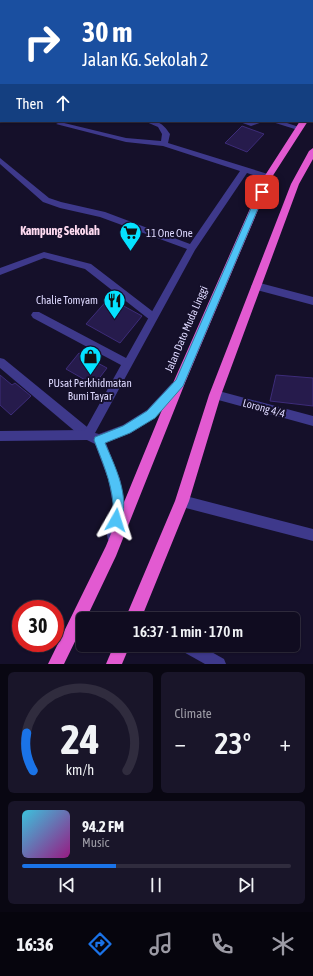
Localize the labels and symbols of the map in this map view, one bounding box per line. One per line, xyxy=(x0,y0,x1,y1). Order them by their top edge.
pin xyxy=(245,175,279,209)
supermarket icon: 11 One One xyxy=(118,220,144,253)
district label: Kampung Sekolah xyxy=(20,224,100,238)
place label: 11 One One xyxy=(146,227,193,239)
street label: Jalan Dato Muda Linggi xyxy=(162,284,210,374)
restaurant icon: Chalie Tomyam xyxy=(101,287,127,320)
place label: Chalie Tomyam xyxy=(36,294,98,306)
shop icon: PUsat Perkhidmatan Bumi Tayar xyxy=(77,344,103,377)
place label: PUsat Perkhidmatan Bumi Tayar xyxy=(48,377,132,402)
street label: Lorong 4/4 xyxy=(241,397,287,419)
position arrow xyxy=(95,499,137,541)
speed limit sign: 30 xyxy=(12,600,64,652)

